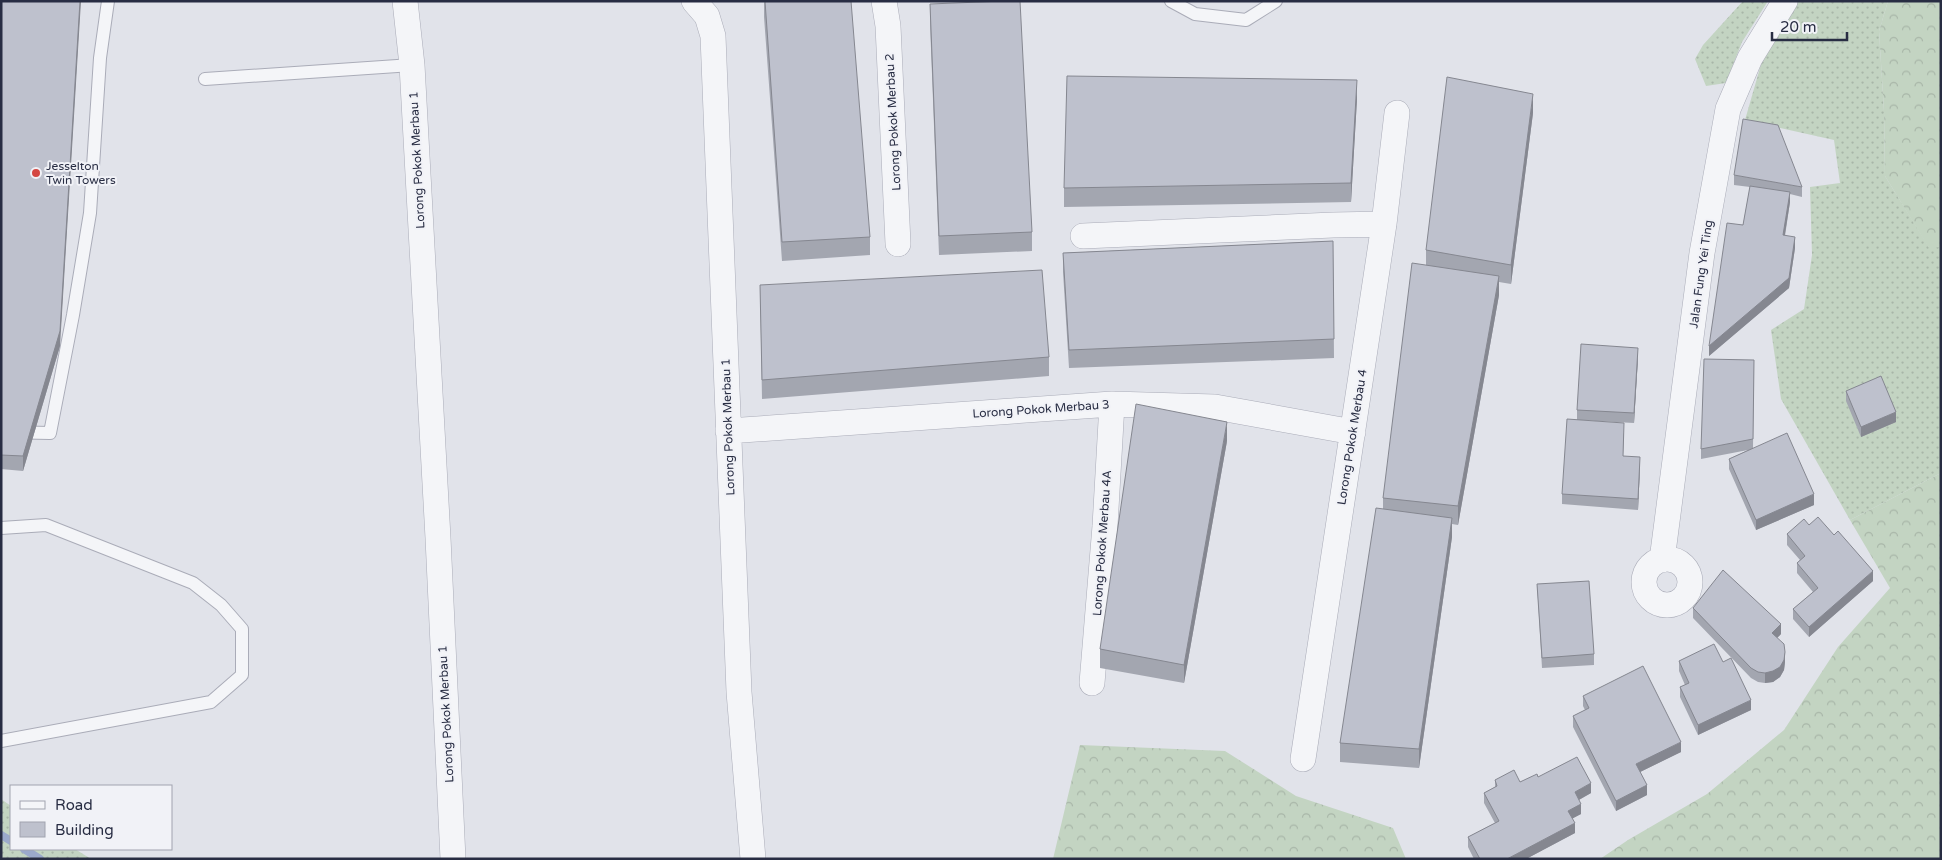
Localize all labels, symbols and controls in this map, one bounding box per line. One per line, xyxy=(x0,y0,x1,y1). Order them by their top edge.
scale bar xyxy=(1772,10,1847,42)
text: 20 m xyxy=(1780,18,1817,36)
street label: Lorong Pokok Merbau 2 xyxy=(882,53,904,191)
street label: Lorong Pokok Merbau 1 xyxy=(406,91,428,229)
place label: Jesselton Twin Towers xyxy=(46,159,116,187)
marker: Jesselton Twin Towers xyxy=(30,167,42,179)
street label: Jalan Fung Yei Ting xyxy=(1686,219,1716,329)
street label: Lorong Pokok Merbau 1 xyxy=(719,358,737,496)
street label: Lorong Pokok Merbau 4 xyxy=(1334,368,1370,506)
street label: Lorong Pokok Merbau 3 xyxy=(972,397,1110,421)
street label: Lorong Pokok Merbau 4A xyxy=(1090,469,1114,617)
street label: Lorong Pokok Merbau 1 xyxy=(435,645,457,783)
legend xyxy=(10,785,172,850)
text: Road xyxy=(55,796,93,814)
text: Building xyxy=(55,821,114,839)

